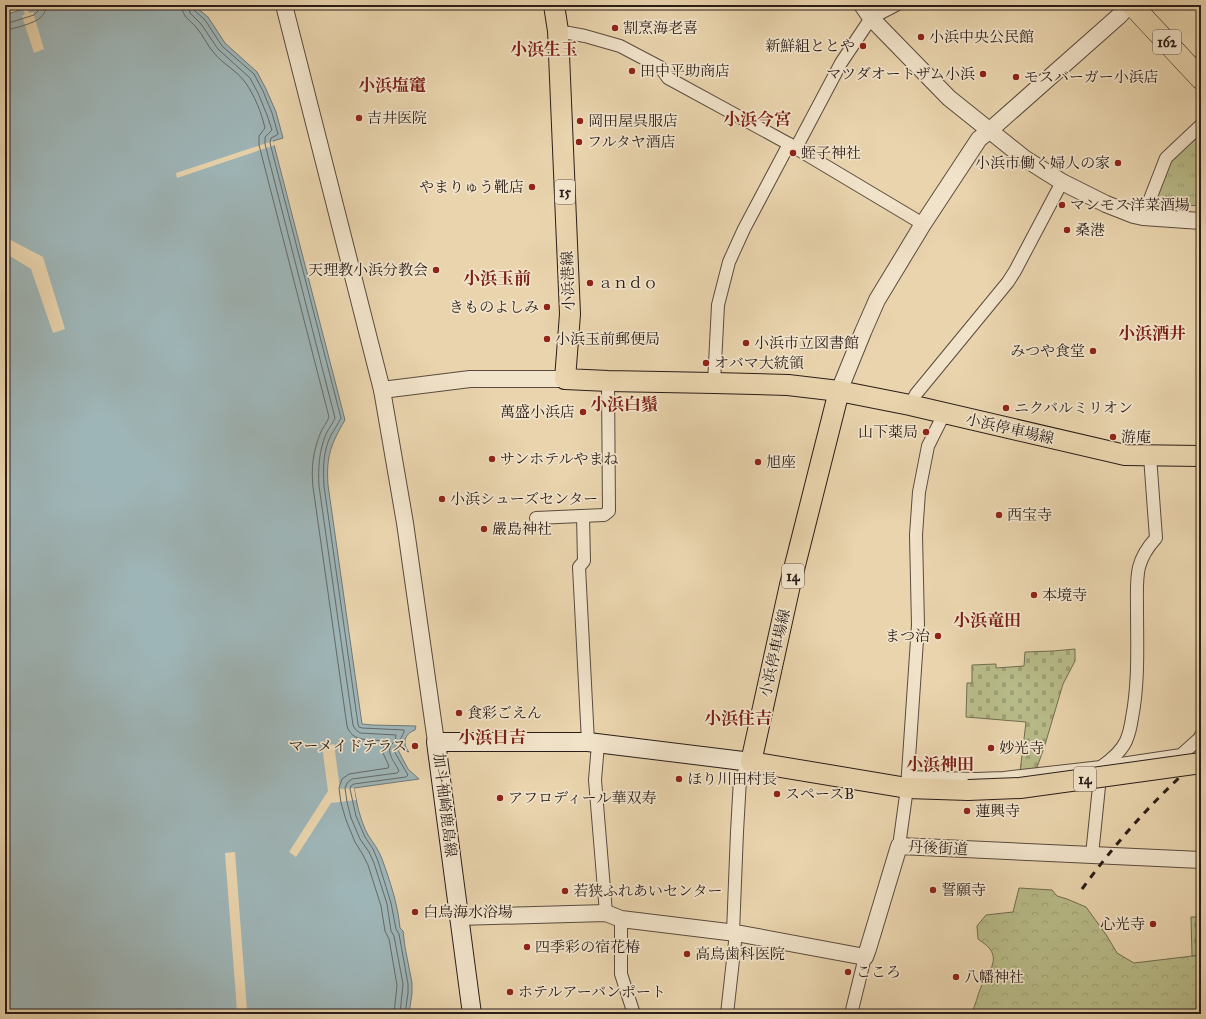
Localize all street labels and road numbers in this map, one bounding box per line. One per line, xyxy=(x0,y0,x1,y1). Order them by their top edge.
road number: 162 xyxy=(1153,30,1181,54)
road number: 15 xyxy=(555,180,575,204)
street label: 小浜港線 xyxy=(558,251,578,311)
street label: 小浜停車場線 xyxy=(964,410,1056,448)
road number: 14 xyxy=(782,564,804,588)
street label: 小浜停車場線 xyxy=(756,607,794,699)
street label: 加斗袖崎鹿島線 xyxy=(430,752,460,858)
road number: 14 xyxy=(1074,767,1096,791)
street label: 丹後街道 xyxy=(908,837,968,859)

